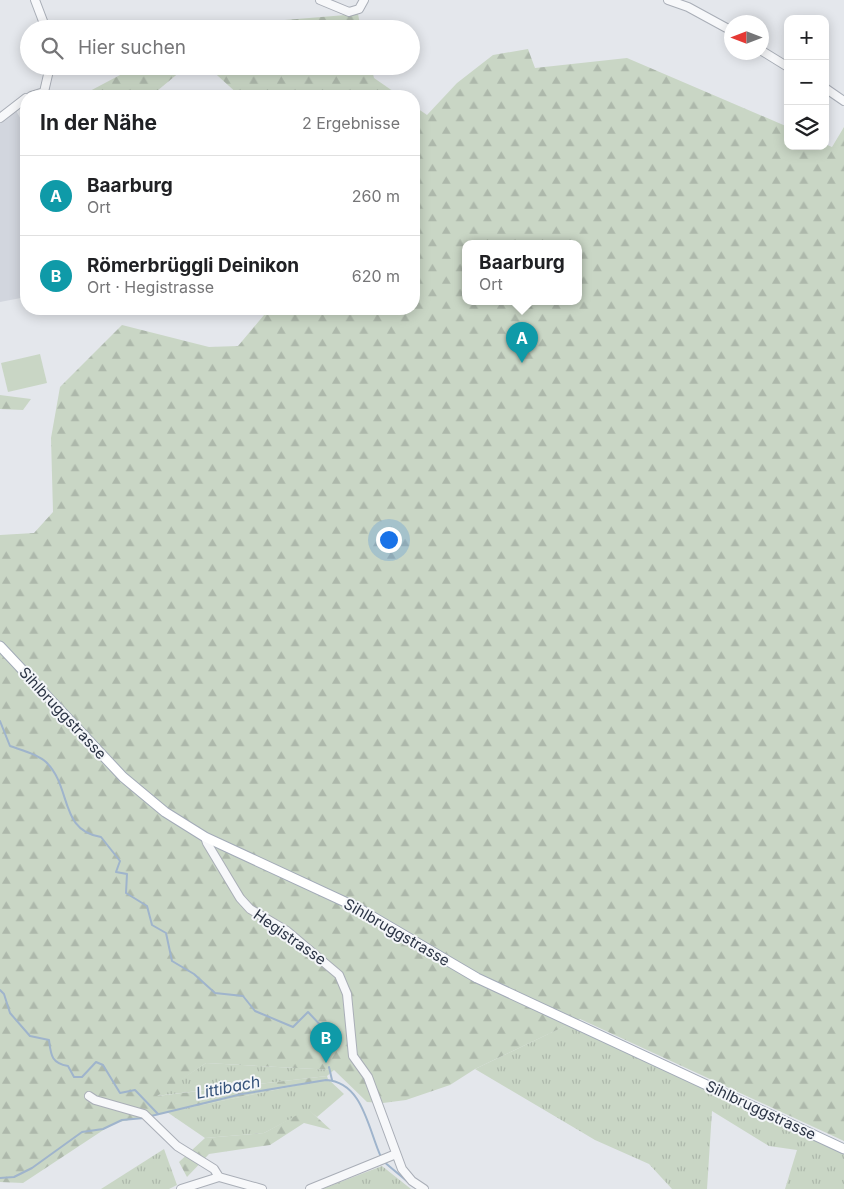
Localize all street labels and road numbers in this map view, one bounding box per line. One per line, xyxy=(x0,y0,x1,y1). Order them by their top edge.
street label: Sihlbruggstrasse xyxy=(15,663,111,763)
street label: Sihlbruggstrasse xyxy=(341,894,453,970)
street label: Hegistrasse xyxy=(250,905,330,969)
street label: Sihlbruggstrasse xyxy=(703,1076,819,1144)

